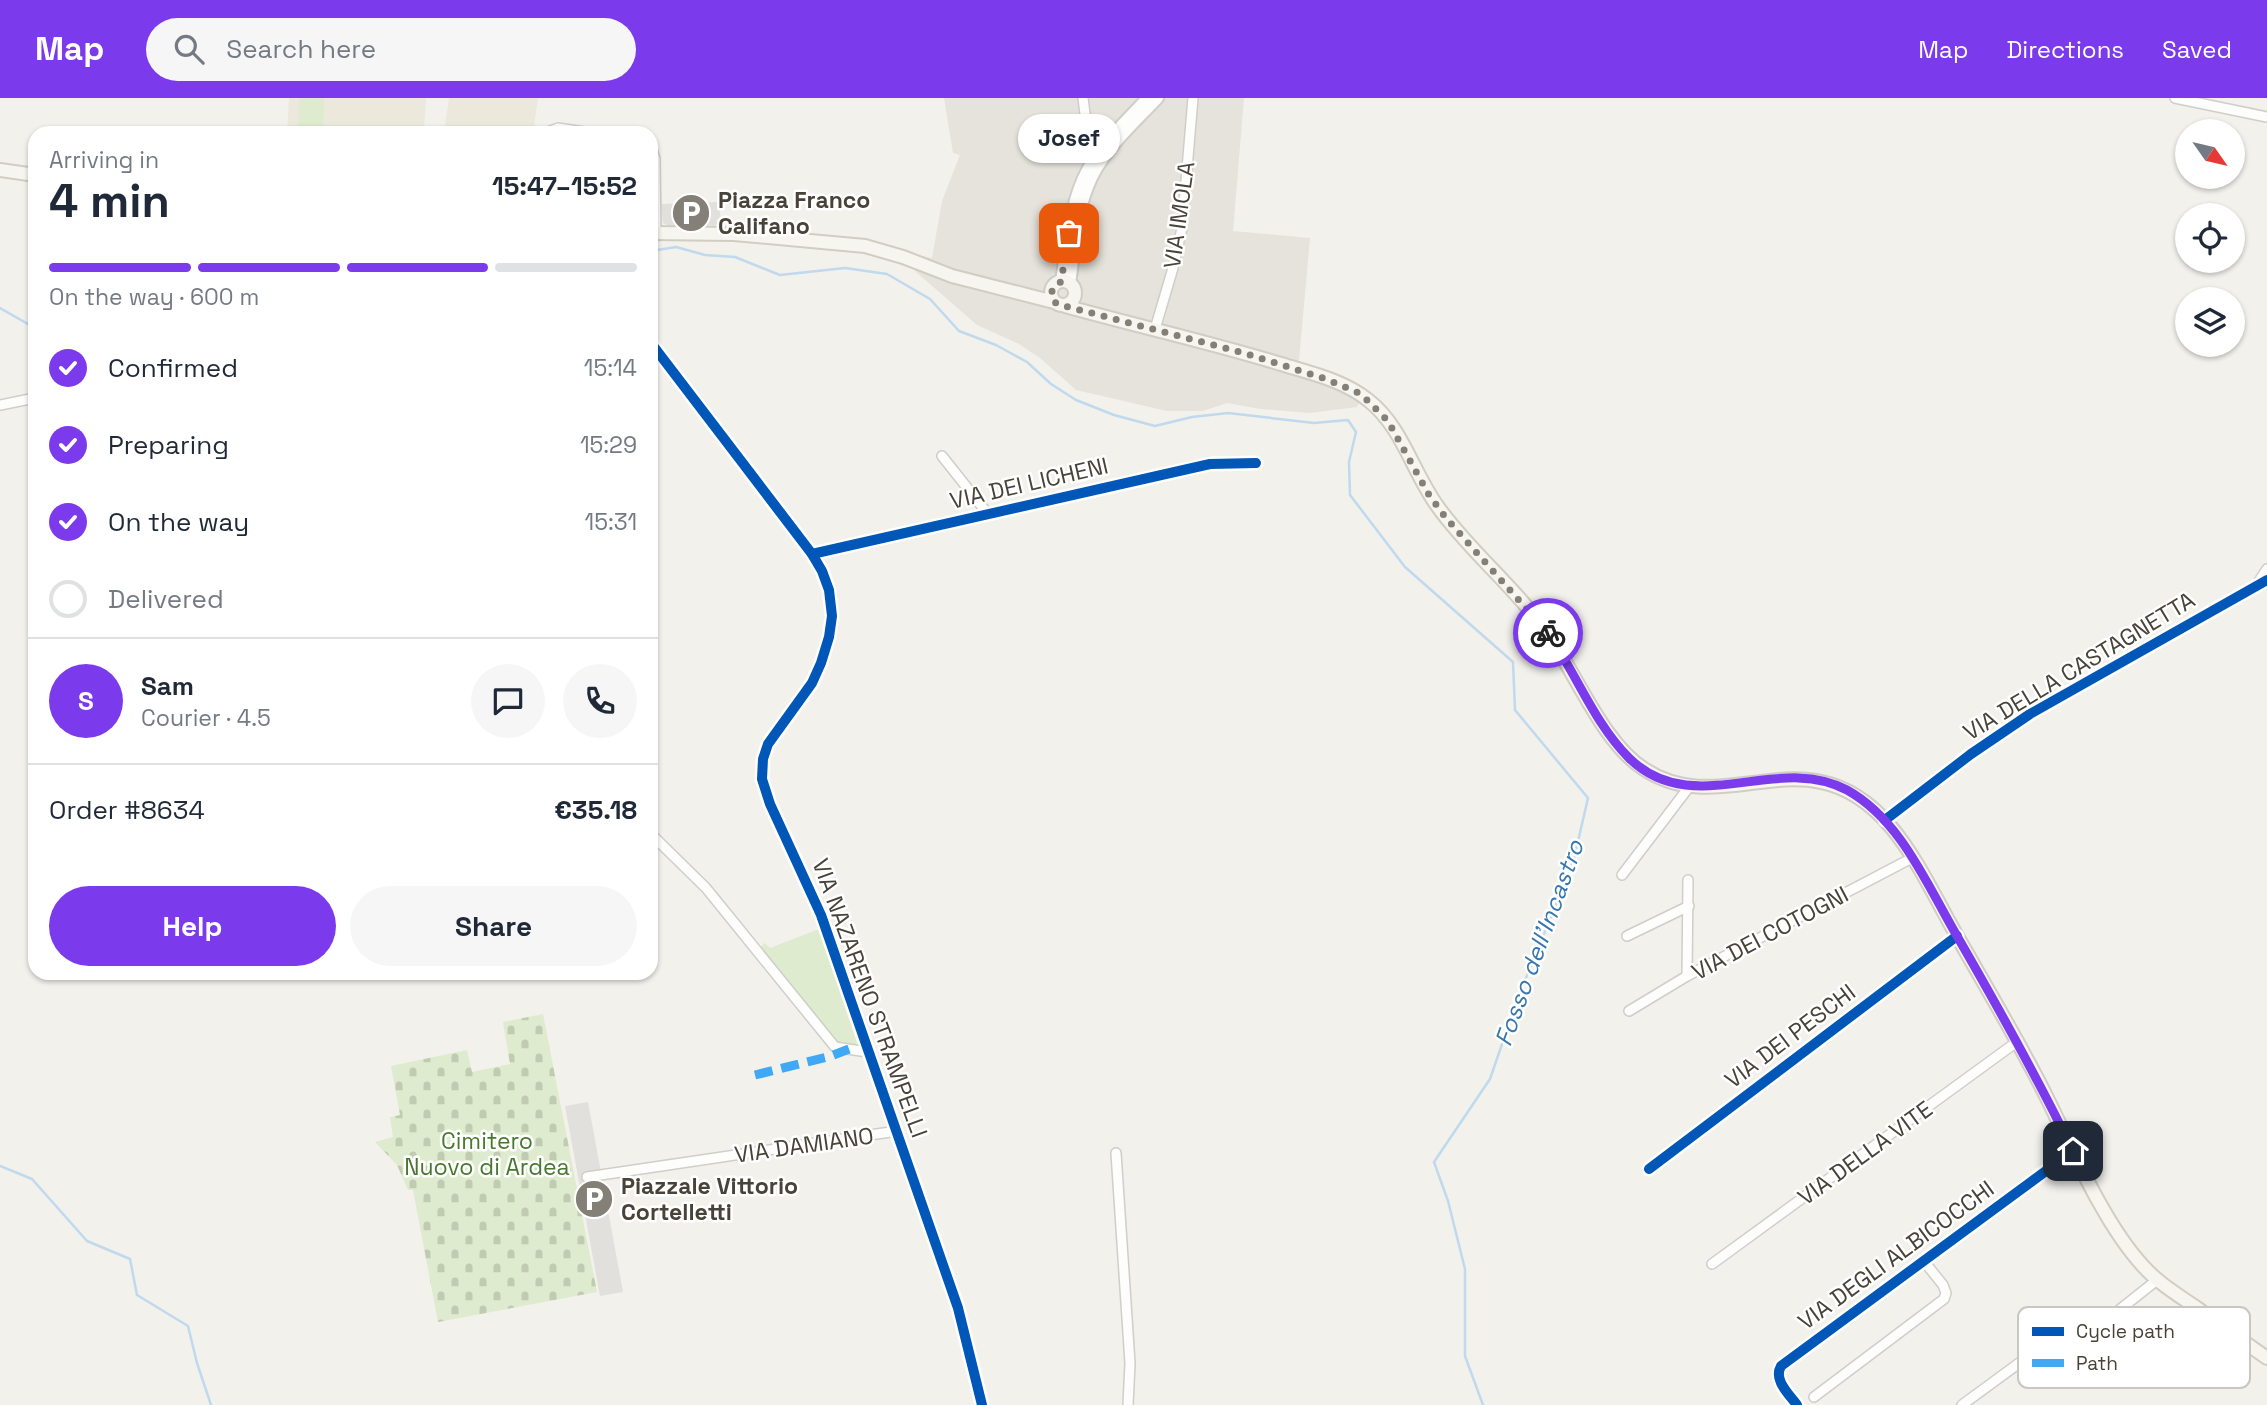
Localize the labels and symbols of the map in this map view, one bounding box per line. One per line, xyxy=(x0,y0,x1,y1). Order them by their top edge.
callout: Josef xyxy=(1018,114,1120,163)
north arrow xyxy=(2175,119,2245,189)
street label: VIA IMOLA xyxy=(1157,159,1201,271)
place label: Piazza Franco Califano xyxy=(718,185,870,241)
parking icon: Piazza Franco Califano xyxy=(670,192,712,234)
pin xyxy=(1039,203,1099,263)
street label: VIA DEI LICHENI xyxy=(947,450,1111,516)
street label: VIA DELLA CASTAGNETTA xyxy=(1958,585,2200,747)
courier xyxy=(1513,598,1583,668)
water label: Fosso dell'Incastro xyxy=(1487,835,1591,1050)
street label: VIA NAZARENO STRAMPELLI xyxy=(805,854,935,1142)
street label: VIA DEI COTOGNI xyxy=(1686,879,1854,987)
street label: VIA DEI PESCHI xyxy=(1719,977,1861,1095)
street label: VIA DELLA VITE xyxy=(1792,1094,1938,1212)
street label: VIA DAMIANO xyxy=(733,1120,875,1170)
pin xyxy=(2043,1121,2103,1181)
park label: Cimitero Nuovo di Ardea xyxy=(404,1126,570,1182)
place label: Piazzale Vittorio Cortelletti xyxy=(621,1171,798,1227)
street label: VIA DEGLI ALBICOCCHI xyxy=(1792,1174,2000,1336)
parking icon: Piazzale Vittorio Cortelletti xyxy=(573,1178,615,1220)
legend xyxy=(2018,1307,2250,1388)
text: Cycle path xyxy=(2076,1319,2175,1344)
text: Path xyxy=(2076,1351,2118,1376)

